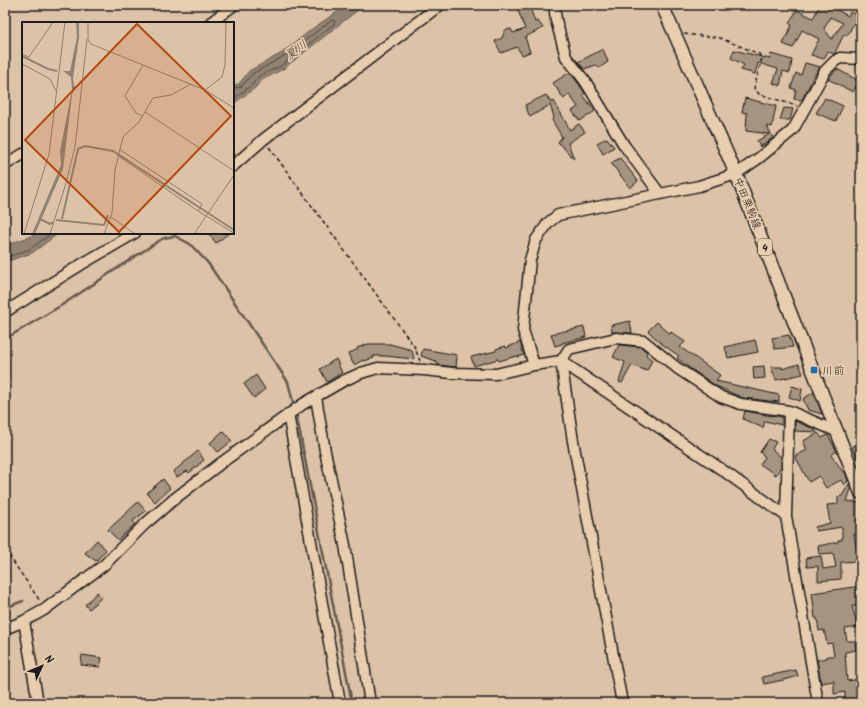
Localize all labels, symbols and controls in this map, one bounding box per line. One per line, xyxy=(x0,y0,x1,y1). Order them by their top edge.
inset map xyxy=(22,22,234,234)
water label: 夏川 xyxy=(281,36,312,65)
street label: 中田栗駒線 xyxy=(728,175,766,232)
road number: 4 xyxy=(758,239,772,255)
place label: 川前 xyxy=(822,362,844,380)
marker: 川前 xyxy=(809,365,819,375)
north arrow xyxy=(22,646,62,686)
text: N xyxy=(40,651,57,669)

